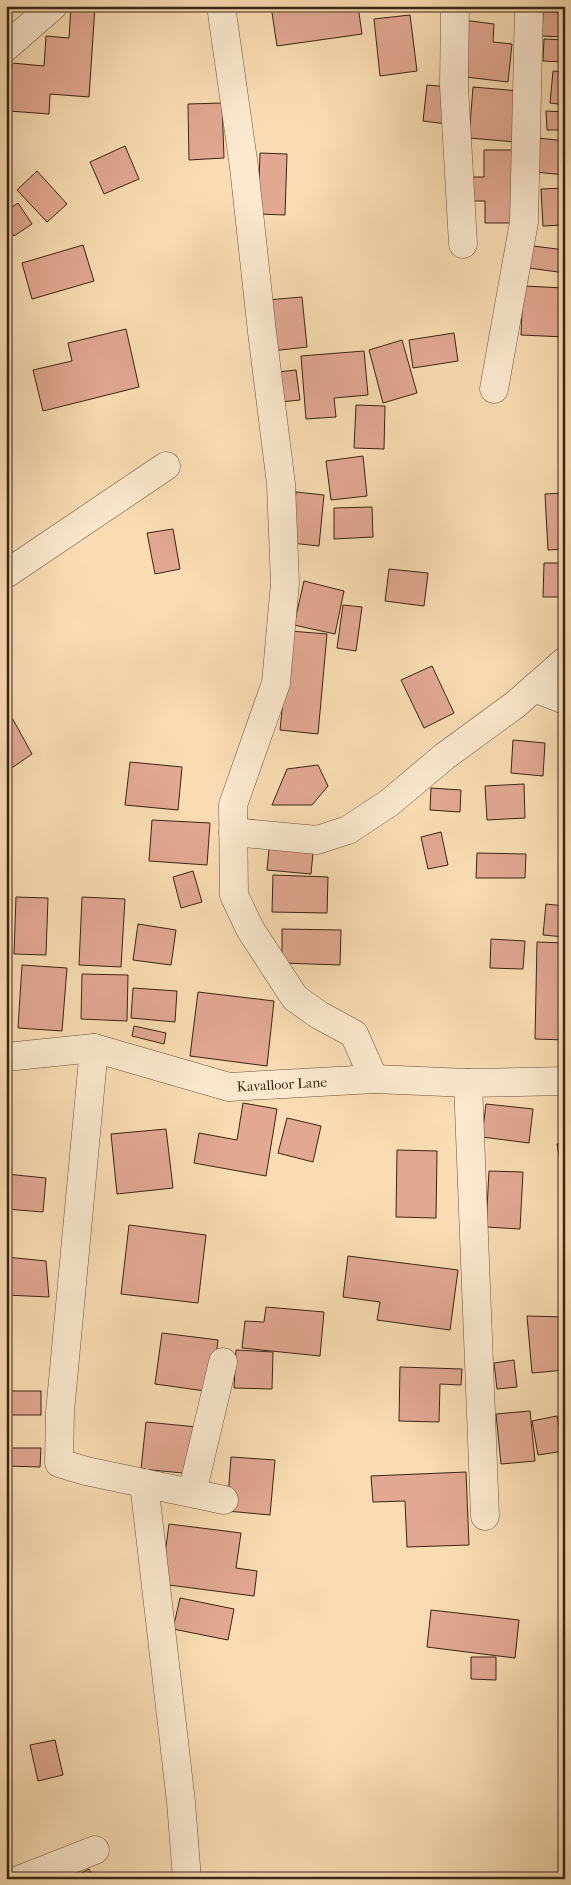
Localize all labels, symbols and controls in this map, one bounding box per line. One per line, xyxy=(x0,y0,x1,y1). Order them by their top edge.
street label: Kavalloor Lane xyxy=(236,1073,328,1095)

